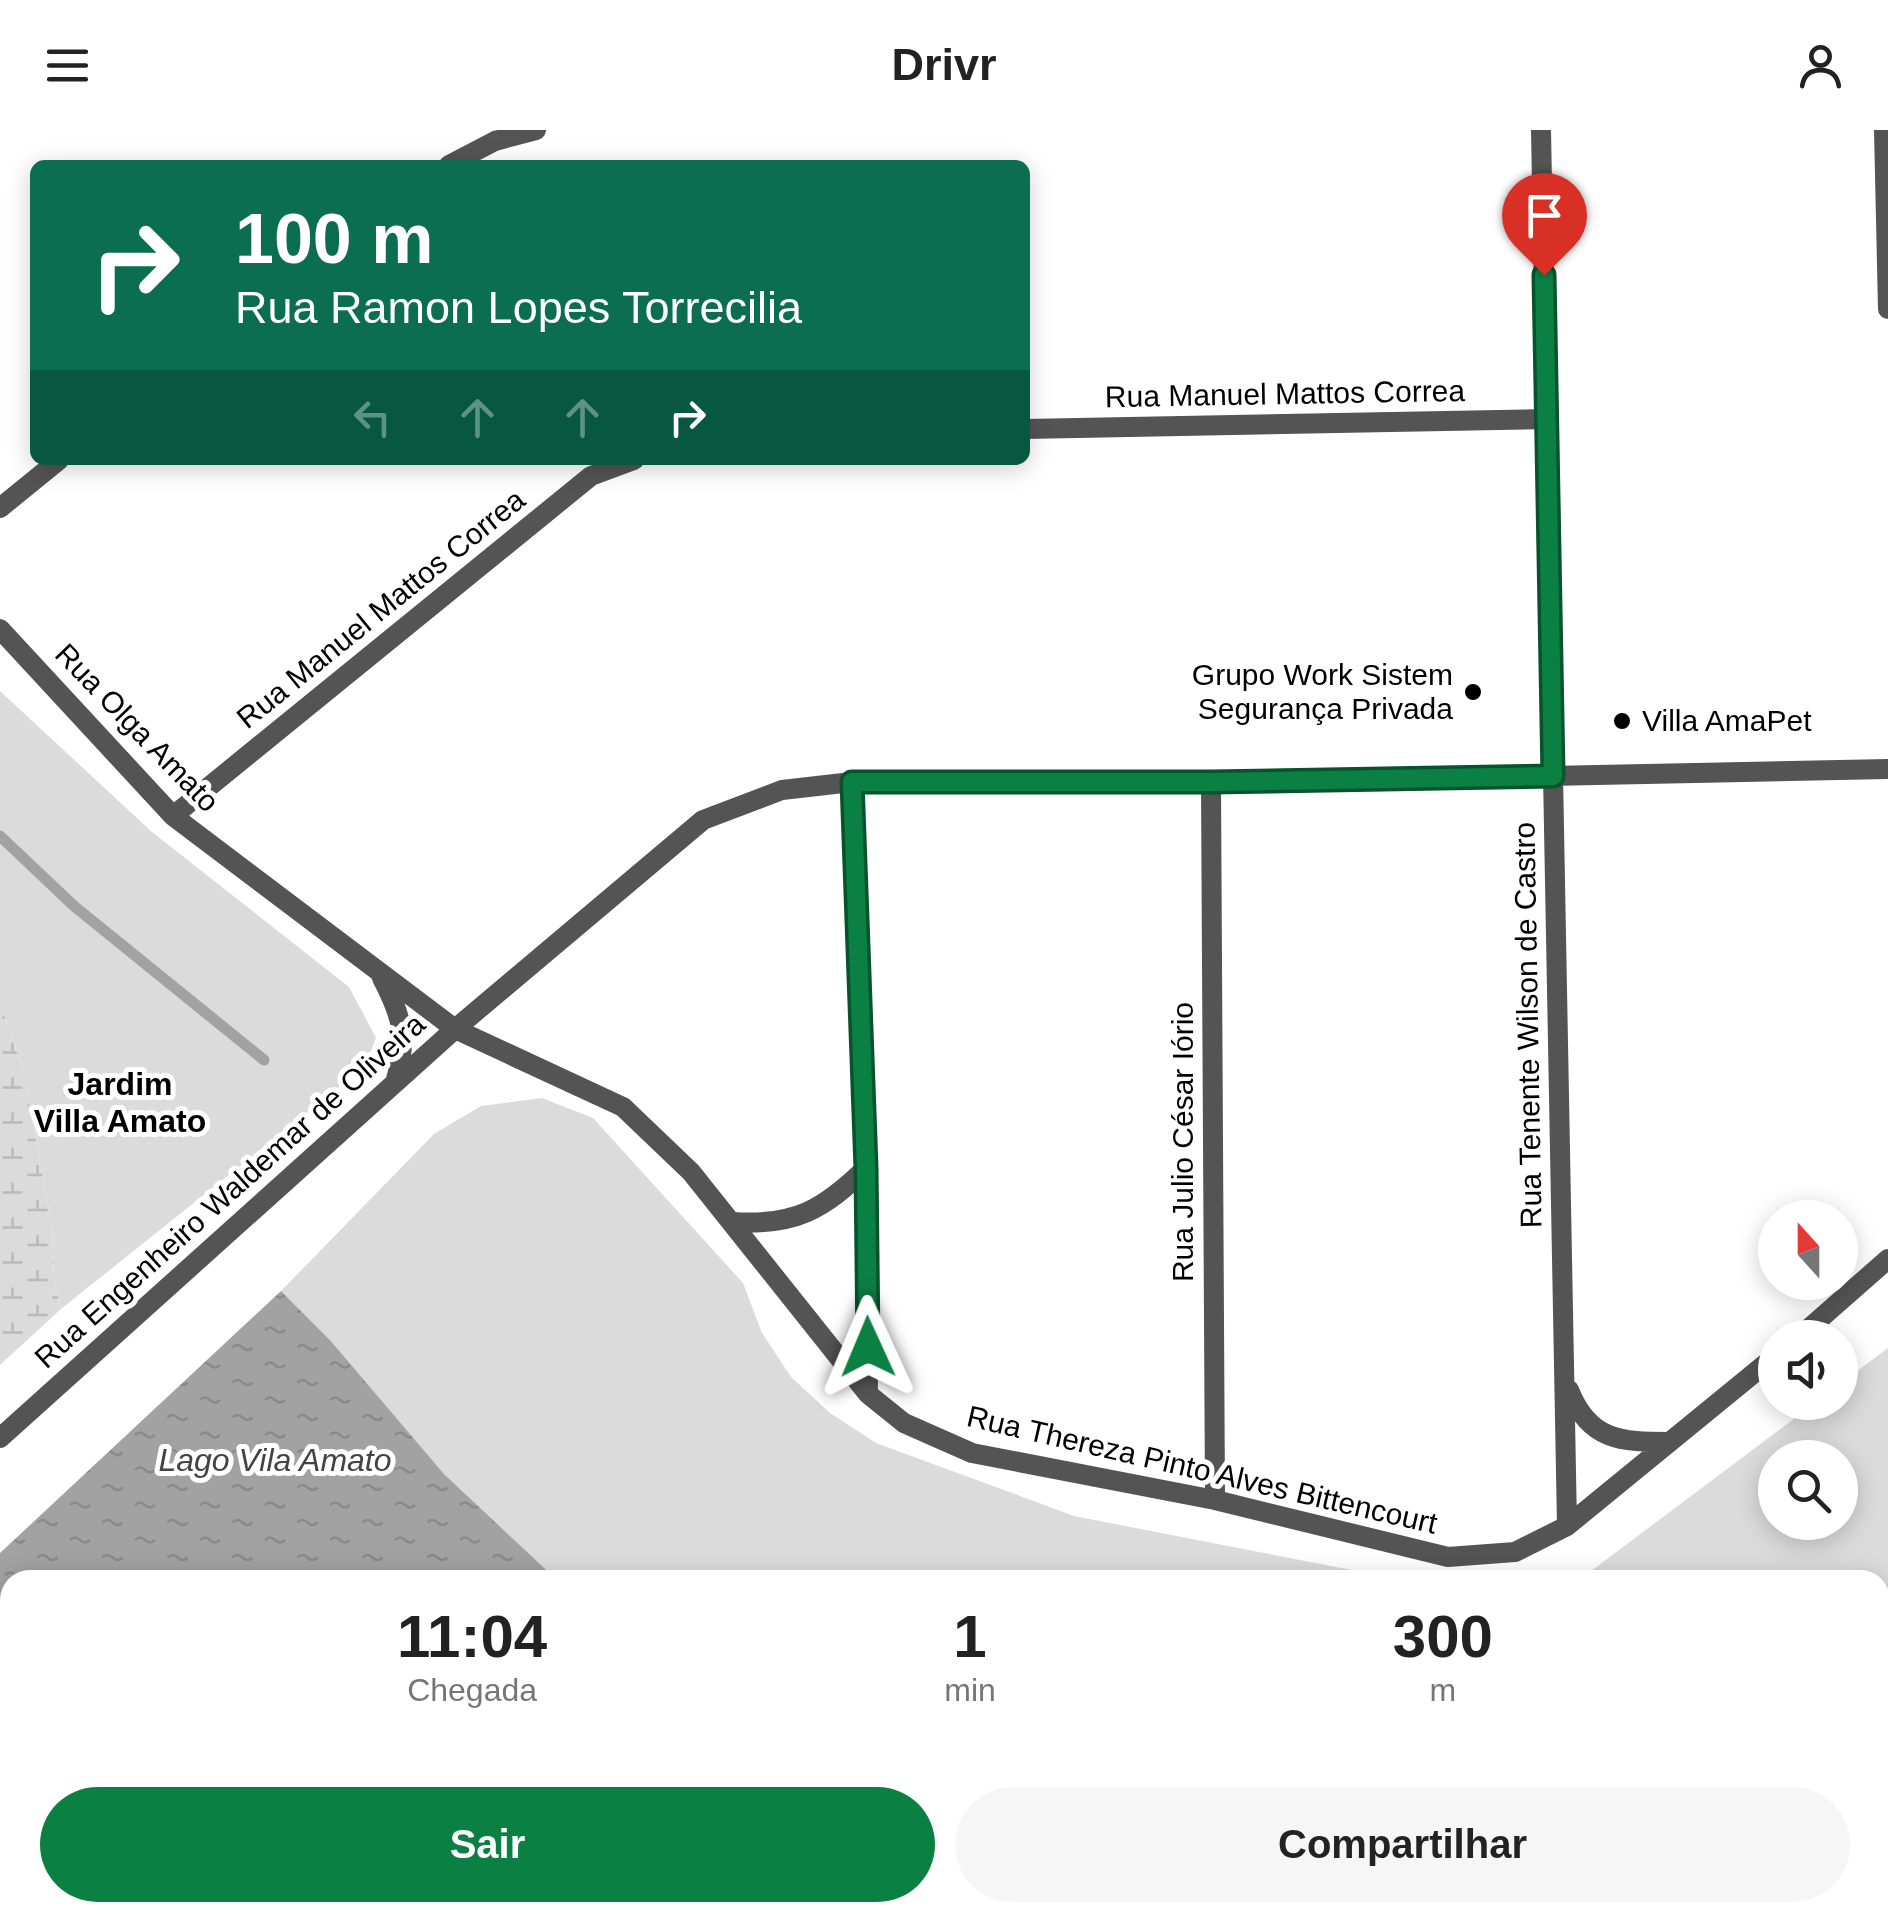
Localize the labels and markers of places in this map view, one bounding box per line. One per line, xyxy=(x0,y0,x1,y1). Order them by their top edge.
pin xyxy=(1502,173,1587,276)
place label: Grupo Work Sistem Segurança Privada xyxy=(1192,658,1453,725)
marker: Grupo Work Sistem Segurança Privada xyxy=(1462,681,1484,703)
place label: Villa AmaPet xyxy=(1642,704,1812,737)
marker: Villa AmaPet xyxy=(1611,710,1633,732)

